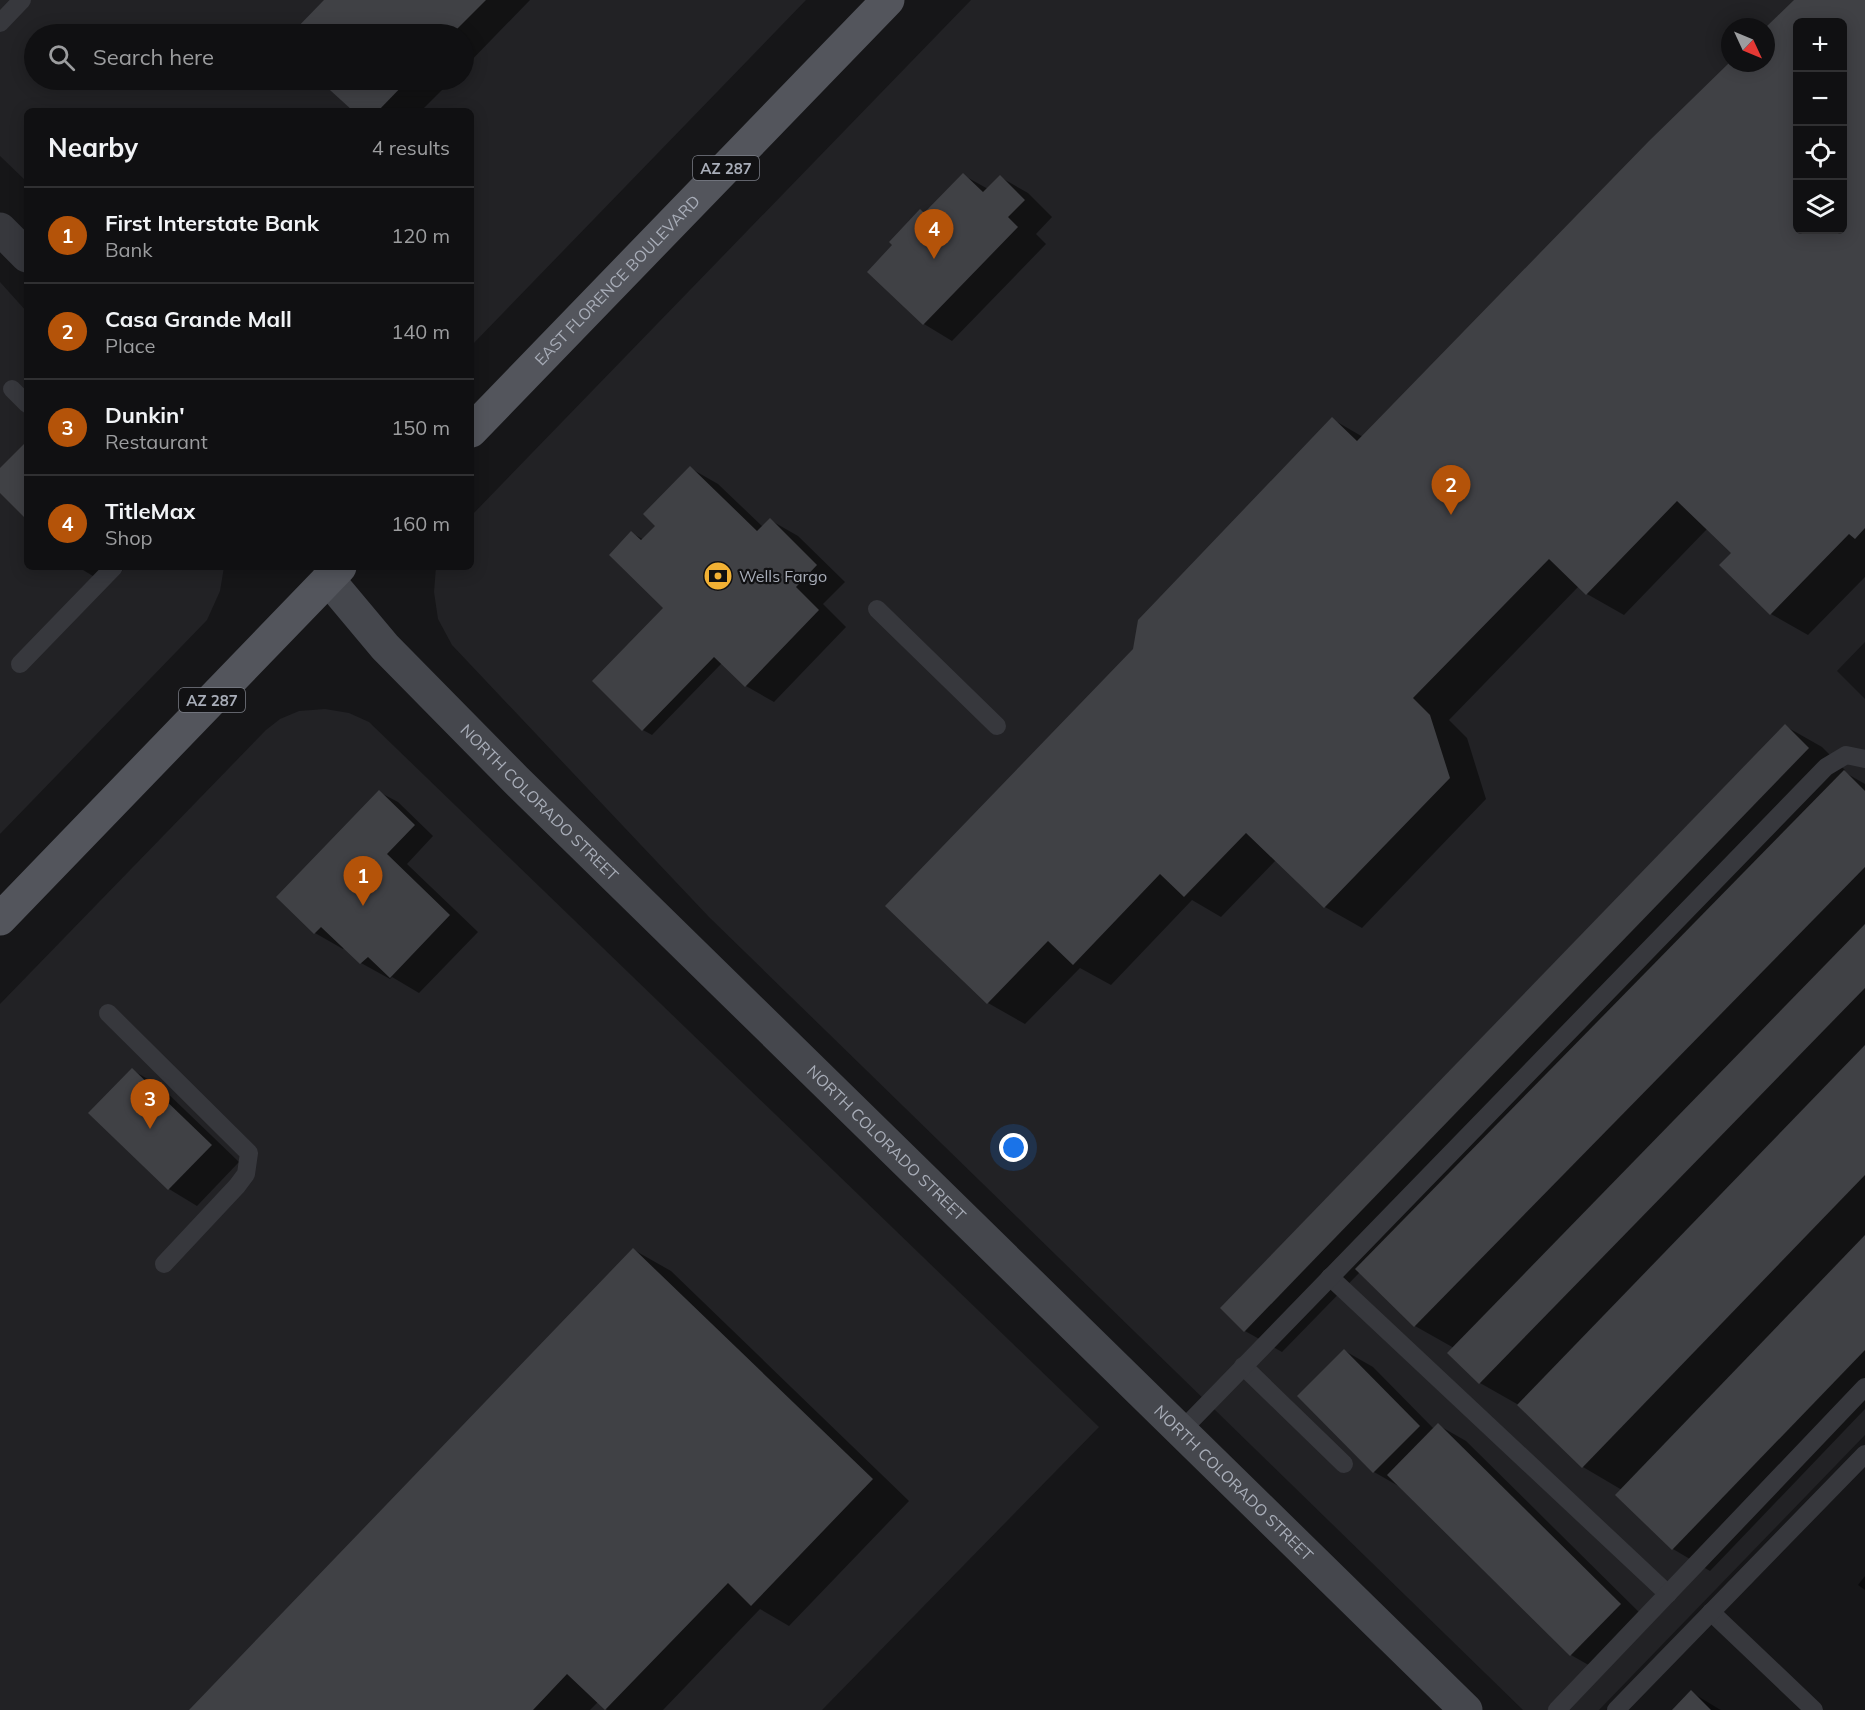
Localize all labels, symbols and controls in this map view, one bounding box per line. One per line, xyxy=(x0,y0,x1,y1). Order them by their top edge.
north arrow xyxy=(1721,18,1775,72)
map controls xyxy=(1793,18,1847,234)
button: + xyxy=(1793,18,1847,72)
search box xyxy=(24,24,474,90)
icon: search xyxy=(45,41,78,74)
text: Search here xyxy=(93,43,214,71)
button: − xyxy=(1793,72,1847,126)
button: locate xyxy=(1793,126,1847,180)
text: Nearby xyxy=(48,131,138,164)
text: 4 results xyxy=(372,135,450,160)
road number: AZ 287 xyxy=(693,156,759,180)
button: layers xyxy=(1793,180,1847,234)
street label: EAST FLORENCE BOULEVARD xyxy=(530,191,704,369)
text: First Interstate Bank xyxy=(105,209,319,237)
pin: 4 xyxy=(914,210,954,259)
text: 1 xyxy=(62,223,74,248)
text: 120 m xyxy=(391,223,450,248)
text: Bank xyxy=(105,237,153,262)
text: Casa Grande Mall xyxy=(105,305,292,333)
text: 2 xyxy=(62,319,74,344)
text: 140 m xyxy=(391,319,450,344)
text: Place xyxy=(105,333,155,358)
text: Dunkin' xyxy=(105,401,185,429)
text: 3 xyxy=(62,415,74,440)
text: 150 m xyxy=(391,415,450,440)
text: Restaurant xyxy=(105,429,208,454)
pin: 2 xyxy=(1432,466,1470,515)
text: TitleMax xyxy=(105,497,195,525)
text: 4 xyxy=(62,511,74,536)
text: 160 m xyxy=(391,511,450,536)
text: Shop xyxy=(105,525,153,550)
bank icon: Wells Fargo xyxy=(702,560,734,592)
place label: Wells Fargo xyxy=(739,566,827,586)
road number: AZ 287 xyxy=(179,688,245,712)
street label: NORTH COLORADO STREET xyxy=(456,720,623,885)
pin: 1 xyxy=(344,856,382,906)
street label: NORTH COLORADO STREET xyxy=(803,1061,970,1225)
pin: 3 xyxy=(130,1080,170,1129)
your location xyxy=(999,1133,1028,1162)
street label: NORTH COLORADO STREET xyxy=(1150,1401,1318,1565)

